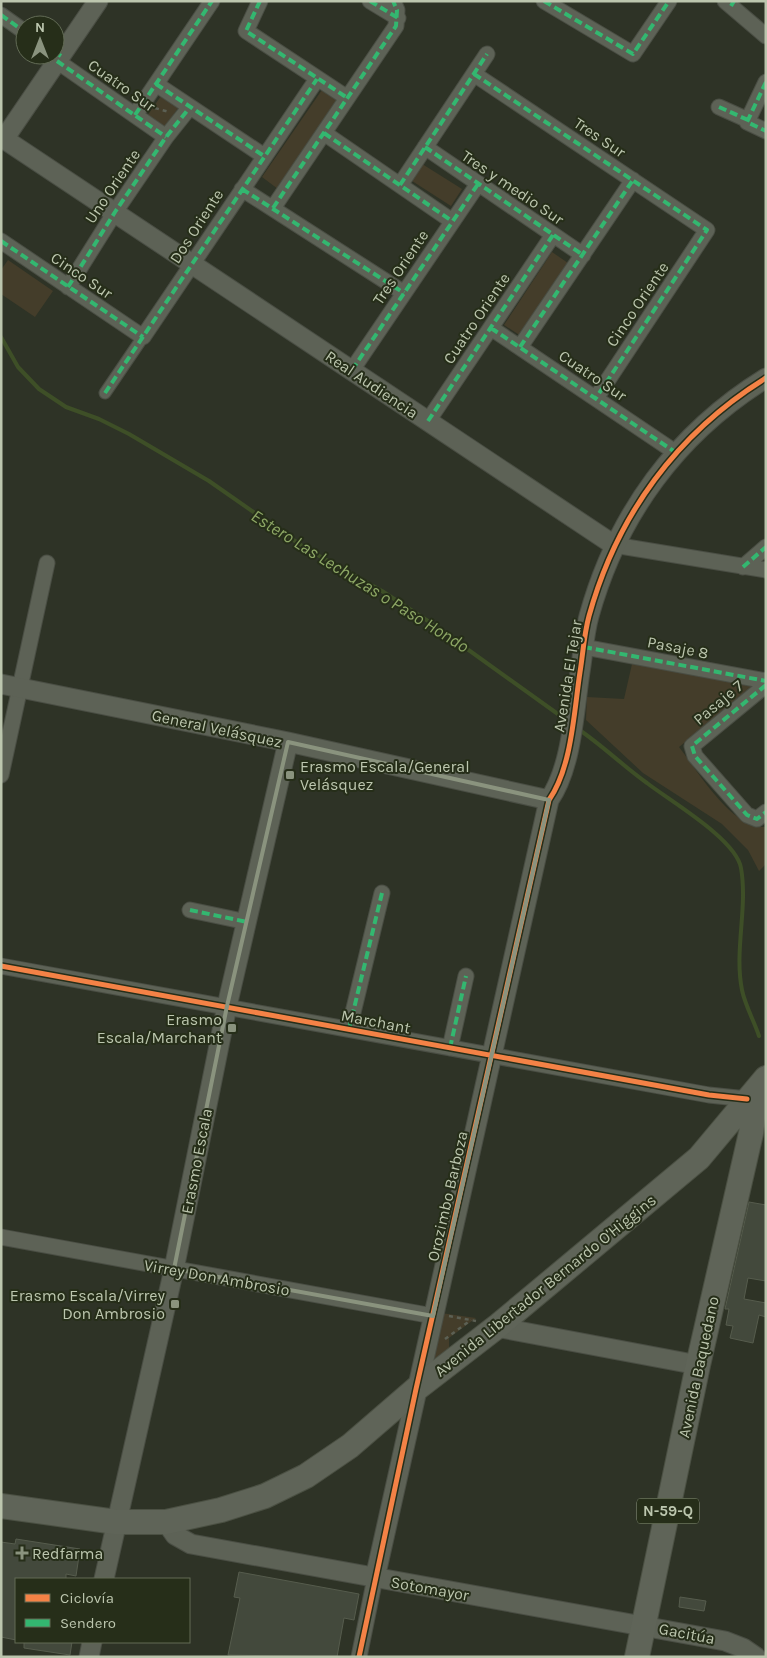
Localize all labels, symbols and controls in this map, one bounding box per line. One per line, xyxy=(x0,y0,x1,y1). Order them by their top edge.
north arrow xyxy=(15,15,65,65)
text: N xyxy=(35,19,45,36)
street label: Cuatro Sur xyxy=(84,55,159,116)
street label: Tres Sur xyxy=(570,113,629,162)
street label: Uno Oriente xyxy=(81,145,144,227)
street label: Tres y medio Sur xyxy=(458,146,568,229)
street label: Dos Oriente xyxy=(165,186,227,267)
street label: Tres Oriente xyxy=(368,226,432,308)
street label: Cinco Sur xyxy=(47,248,116,303)
street label: Cinco Oriente xyxy=(602,258,673,350)
street label: Cuatro Oriente xyxy=(439,269,514,367)
street label: Real Audiencia xyxy=(322,346,422,422)
street label: Cuatro Sur xyxy=(555,346,630,405)
water label: Estero Las Lechuzas o Paso Hondo xyxy=(247,505,473,657)
street label: Avenida El Tejar xyxy=(549,618,586,734)
street label: Pasaje 8 xyxy=(646,632,710,663)
street label: Pasaje 7 xyxy=(689,676,748,729)
street label: General Velásquez xyxy=(150,705,284,752)
place label: Erasmo Escala/General Velásquez xyxy=(300,757,470,794)
marker: Erasmo Escala/General Velásquez xyxy=(284,769,296,781)
street label: Marchant xyxy=(339,1005,412,1038)
place label: Erasmo Escala/Marchant xyxy=(97,1010,222,1047)
marker: Erasmo Escala/Marchant xyxy=(226,1022,238,1034)
street label: Erasmo Escala xyxy=(177,1107,216,1216)
street label: Orozimbo Barboza xyxy=(423,1129,472,1263)
street label: Avenida Libertador Bernardo O'Higgins xyxy=(431,1190,660,1381)
street label: Virrey Don Ambrosio xyxy=(143,1255,291,1300)
place label: Erasmo Escala/Virrey Don Ambrosio xyxy=(10,1286,166,1323)
street label: Avenida Baquedano xyxy=(674,1295,723,1440)
marker: Erasmo Escala/Virrey Don Ambrosio xyxy=(169,1298,181,1310)
road number: N-59-Q xyxy=(637,1498,699,1524)
place label: Redfarma xyxy=(32,1544,103,1563)
marker: Redfarma xyxy=(16,1547,28,1559)
street label: Sotomayor xyxy=(389,1572,471,1605)
legend xyxy=(15,1578,190,1643)
text: Ciclovía xyxy=(60,1589,114,1607)
text: Sendero xyxy=(60,1614,116,1632)
street label: Gacitúa xyxy=(657,1619,717,1648)

